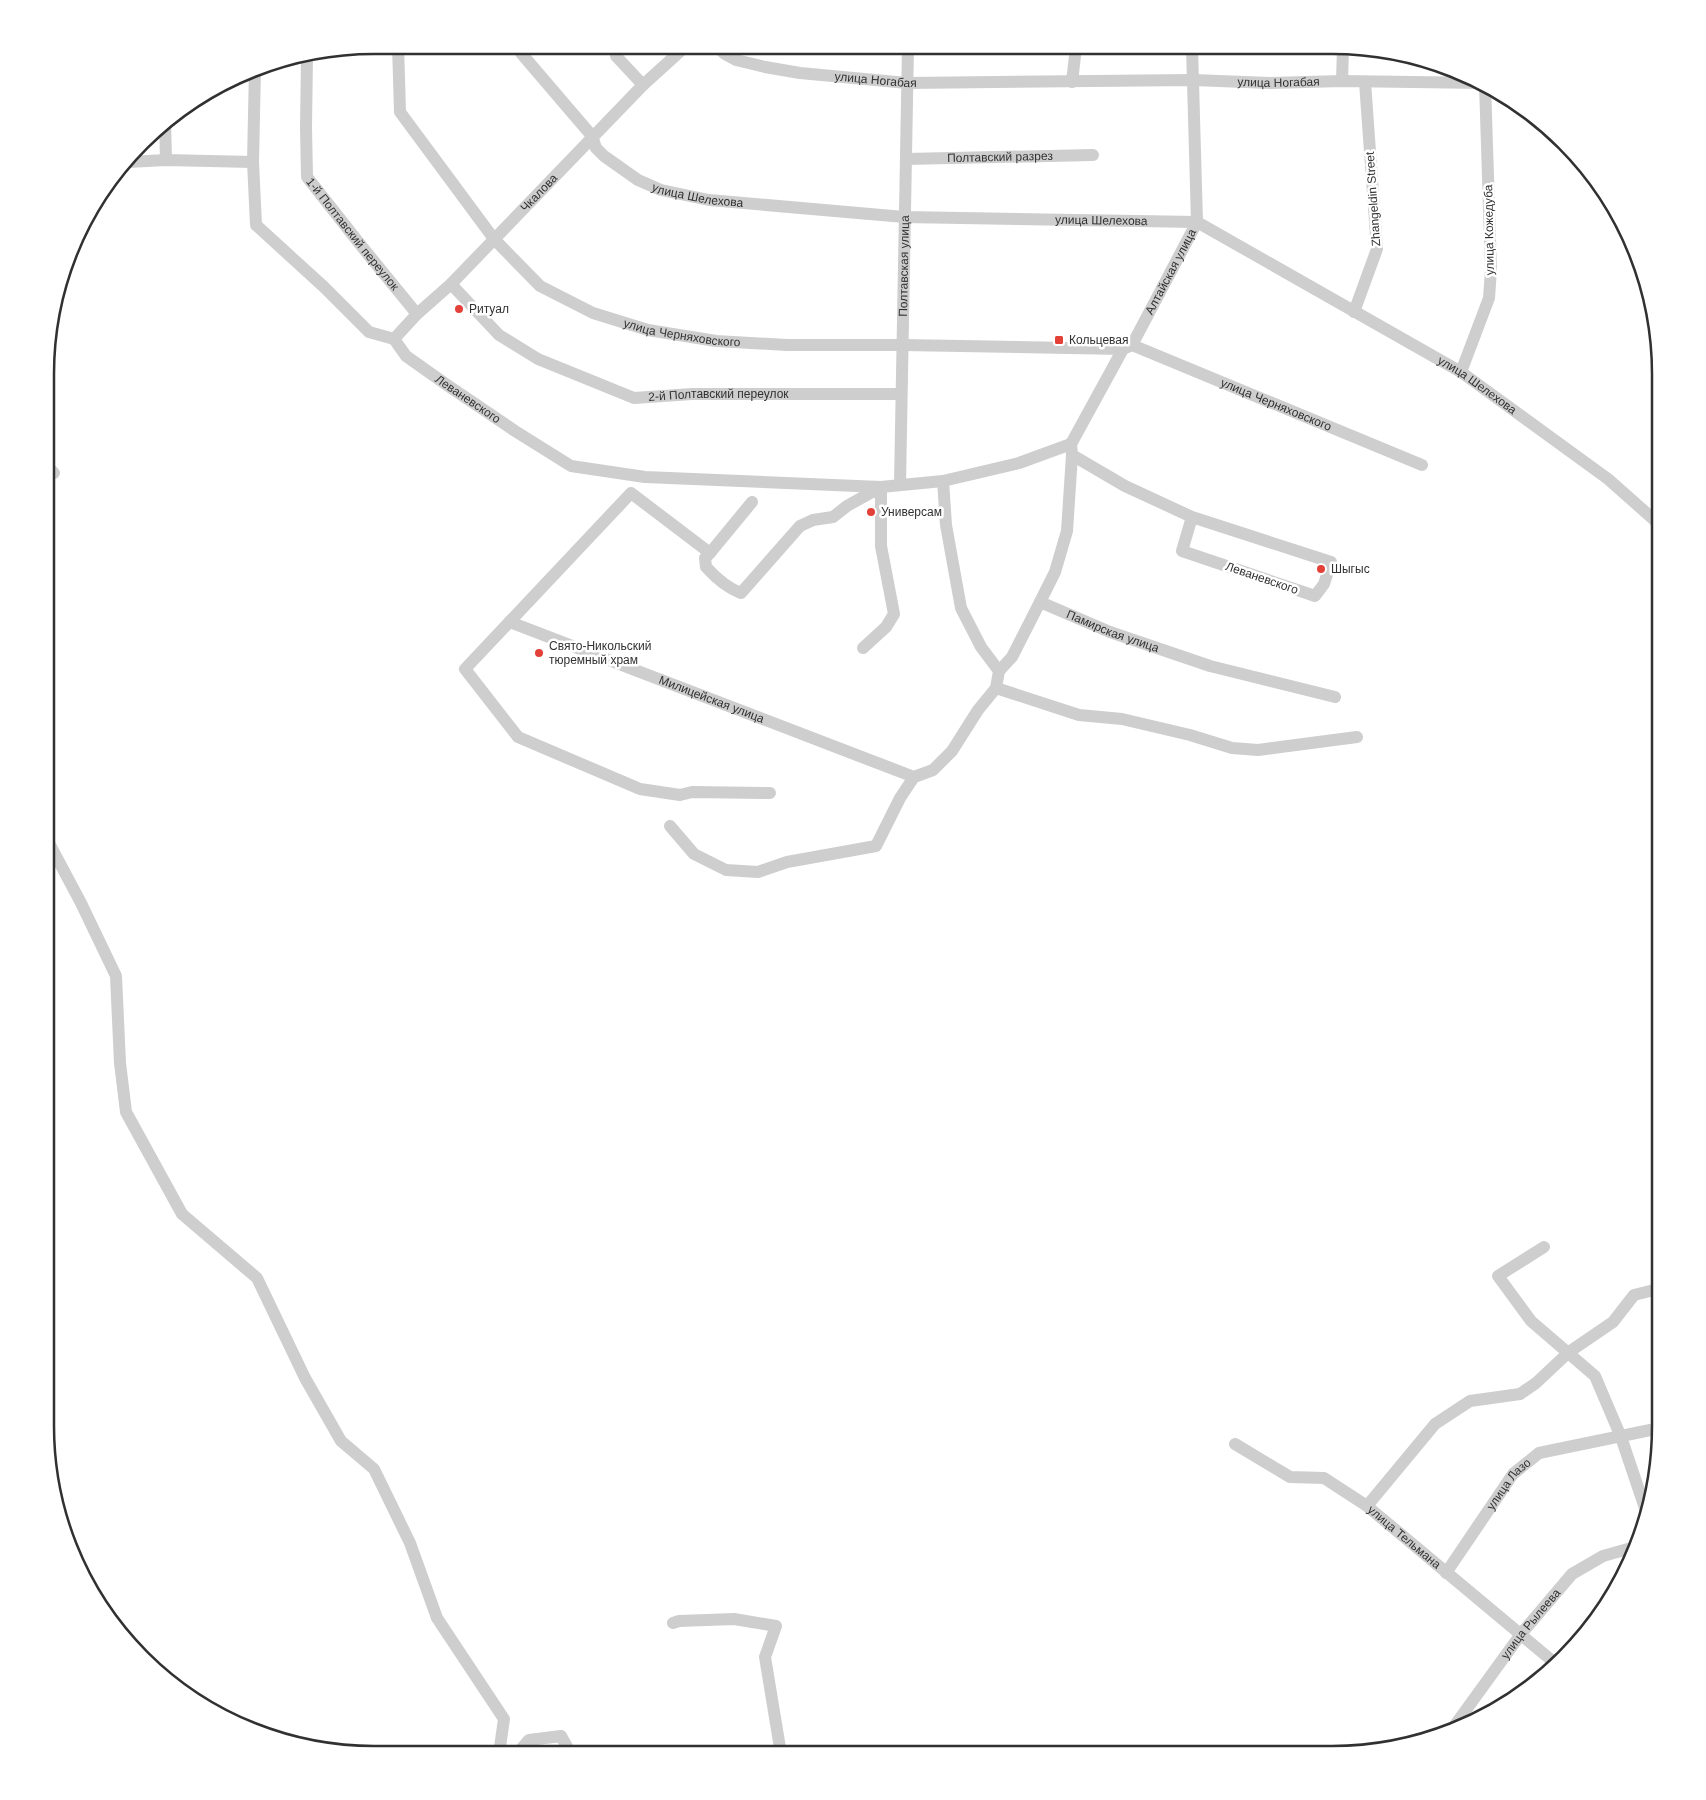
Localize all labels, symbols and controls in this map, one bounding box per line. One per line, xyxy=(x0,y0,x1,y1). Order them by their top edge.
street label: улица Ногабая xyxy=(834,69,917,90)
street label: улица Ногабая xyxy=(1237,75,1320,90)
street label: Полтавский разрез xyxy=(947,149,1053,165)
street label: Zhangeldin Street xyxy=(1363,151,1383,247)
street label: Чкалова xyxy=(518,171,561,215)
street label: 1-й Полтавский переулок xyxy=(303,175,402,294)
street label: улица Шелехова xyxy=(650,180,744,210)
street label: улица Кожедуба xyxy=(1481,184,1497,275)
street label: улица Шелехова xyxy=(1055,213,1148,228)
street label: Полтавская улица xyxy=(896,215,912,317)
street label: Алтайская улица xyxy=(1142,226,1199,317)
place label: Ритуал xyxy=(469,302,509,316)
marker: Ритуал xyxy=(453,303,465,315)
street label: улица Черняховского xyxy=(622,316,741,349)
place label: Кольцевая xyxy=(1069,333,1128,347)
marker: Кольцевая xyxy=(1053,334,1065,346)
street label: улица Шелехова xyxy=(1435,353,1520,417)
street label: Леваневского xyxy=(433,372,504,426)
street label: улица Черняховского xyxy=(1219,376,1334,434)
street label: 2-й Полтавский переулок xyxy=(648,387,789,404)
place label: Универсам xyxy=(881,505,942,519)
marker: Универсам xyxy=(865,506,877,518)
street label: Леваневского xyxy=(1224,559,1300,597)
place label: Шыгыс xyxy=(1331,562,1370,576)
marker: Шыгыс xyxy=(1315,563,1327,575)
street label: Памирская улица xyxy=(1064,607,1161,655)
place label: Свято-Никольский тюремный храм xyxy=(549,639,652,667)
marker: Свято-Никольский тюремный храм xyxy=(533,647,545,659)
street label: Милицейская улица xyxy=(657,673,767,726)
street label: улица Лазо xyxy=(1484,1455,1534,1513)
street label: улица Тельмана xyxy=(1365,1503,1444,1572)
street label: улица Рылеева xyxy=(1498,1586,1564,1662)

